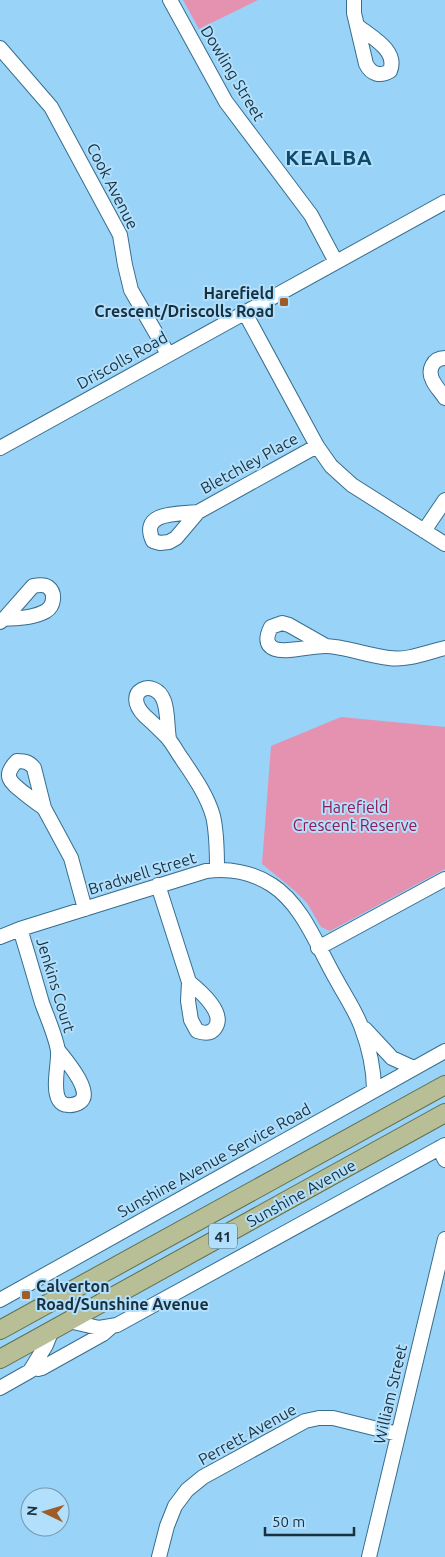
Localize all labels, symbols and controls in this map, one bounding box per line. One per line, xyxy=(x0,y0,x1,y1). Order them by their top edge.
street label: Dowling Street xyxy=(198,22,269,124)
street label: Cook Avenue xyxy=(84,140,142,232)
district label: KEALBA xyxy=(285,145,373,169)
place label: Harefield Crescent/Driscolls Road xyxy=(94,284,274,320)
marker: Harefield Crescent/Driscolls Road xyxy=(278,296,290,308)
street label: Driscolls Road xyxy=(74,328,170,392)
street label: Bletchley Place xyxy=(197,429,301,497)
park label: Harefield Crescent Reserve xyxy=(293,798,417,834)
street label: Bradwell Street xyxy=(86,848,199,898)
street label: Jenkins Court xyxy=(33,935,79,1035)
street label: Sunshine Avenue Service Road xyxy=(114,1099,314,1221)
street label: Sunshine Avenue xyxy=(243,1155,359,1231)
road number: 41 xyxy=(209,1224,237,1248)
place label: Calverton Road/Sunshine Avenue xyxy=(36,1277,209,1313)
marker: Calverton Road/Sunshine Avenue xyxy=(20,1289,32,1301)
street label: William Street xyxy=(370,1342,410,1446)
street label: Perrett Avenue xyxy=(195,1400,299,1468)
north arrow xyxy=(20,1487,70,1537)
scale bar xyxy=(265,1504,354,1536)
text: N xyxy=(24,1505,40,1517)
text: 50 m xyxy=(272,1513,305,1530)

